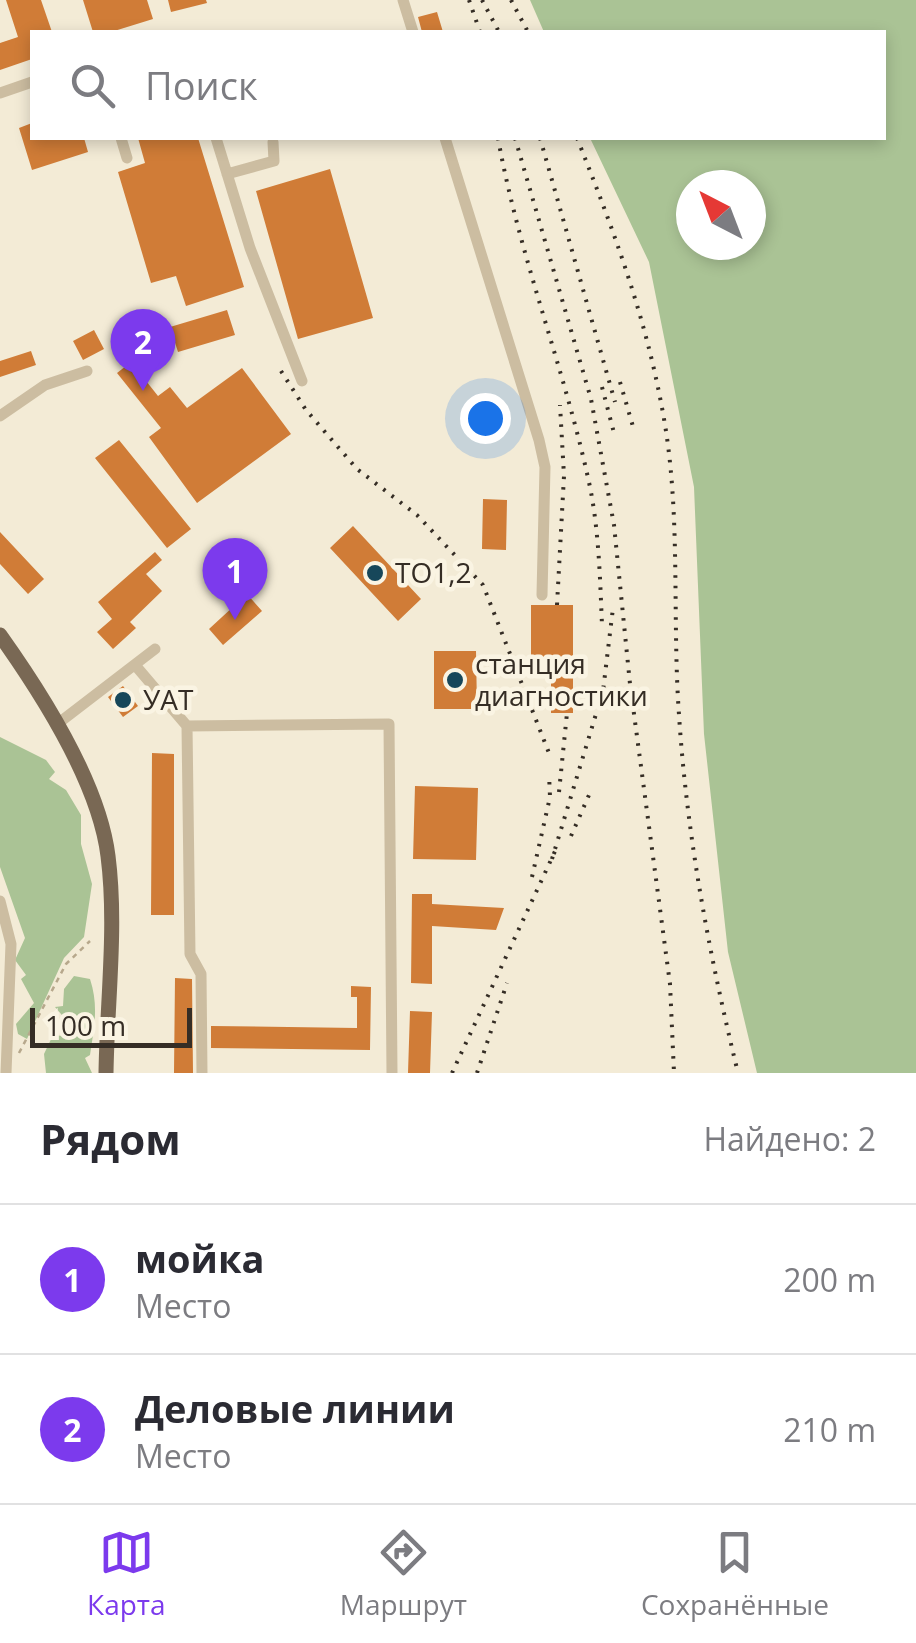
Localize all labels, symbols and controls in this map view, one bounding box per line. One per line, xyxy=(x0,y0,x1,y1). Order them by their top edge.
search box xyxy=(30,30,886,140)
icon: search xyxy=(65,58,120,113)
text: Поиск xyxy=(145,59,258,111)
north arrow xyxy=(676,170,766,260)
pin: 2 xyxy=(110,308,176,391)
your location xyxy=(460,393,511,444)
pin: 1 xyxy=(202,538,268,620)
place label: ТО1,2 xyxy=(395,553,471,591)
marker: ТО1,2 xyxy=(364,562,386,584)
place label: станция диагностики xyxy=(475,644,648,714)
marker: станция диагностики xyxy=(444,669,466,691)
place label: УАТ xyxy=(143,680,194,718)
marker: УАТ xyxy=(112,689,134,711)
scale bar xyxy=(30,1003,192,1048)
text: 100 m xyxy=(45,1006,126,1044)
text: Рядом xyxy=(40,1110,181,1167)
text: Найдено: 2 xyxy=(703,1117,876,1160)
text: мойка xyxy=(135,1232,264,1284)
text: 1 xyxy=(63,1258,82,1301)
text: 200 m xyxy=(783,1258,876,1301)
text: Место xyxy=(135,1284,231,1327)
text: Деловые линии xyxy=(135,1382,455,1434)
text: 2 xyxy=(63,1408,82,1451)
text: 210 m xyxy=(783,1408,876,1451)
text: Место xyxy=(135,1434,231,1477)
tab: Карта xyxy=(87,1525,166,1623)
tab: Маршрут xyxy=(340,1525,467,1623)
tab: Сохранённые xyxy=(641,1525,829,1623)

